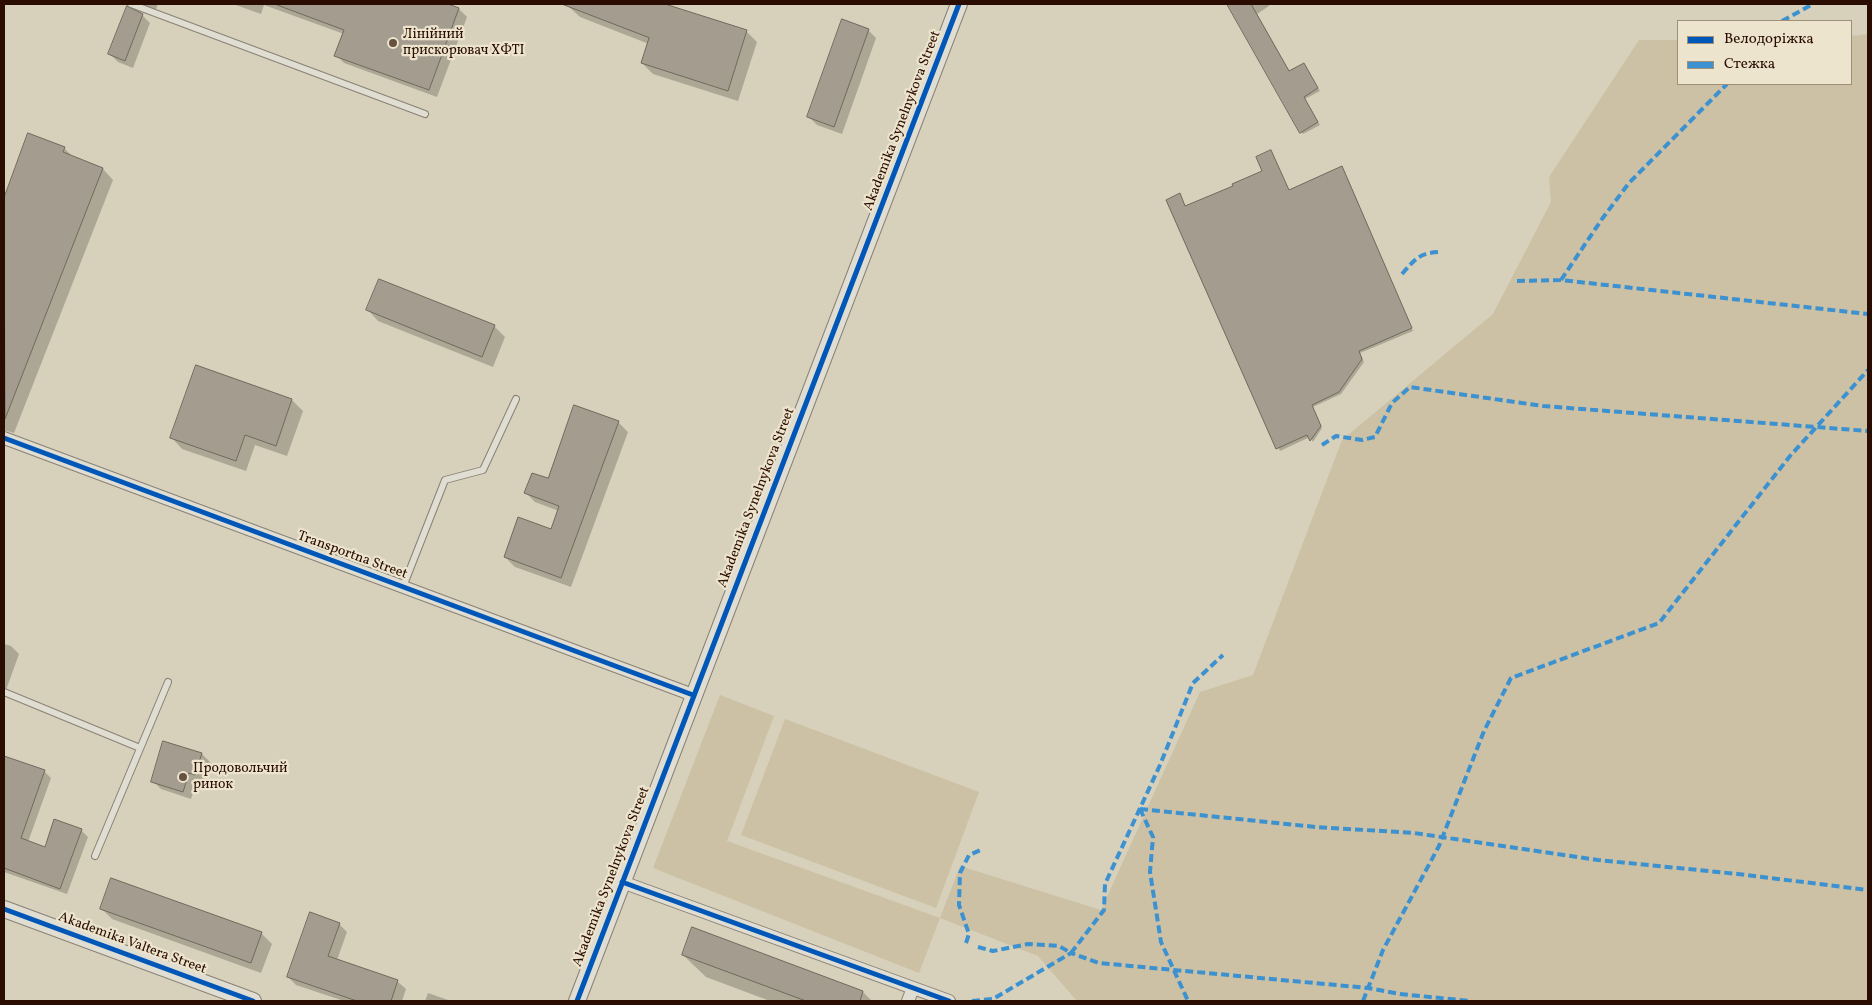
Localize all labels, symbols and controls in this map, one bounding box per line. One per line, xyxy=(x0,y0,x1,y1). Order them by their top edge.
legend xyxy=(1677,20,1852,85)
place label: Лінійний прискорювач ХФТІ xyxy=(403,27,524,59)
street label: Akademika Synelnykova Street xyxy=(861,29,945,213)
text: Велодоріжка xyxy=(1724,29,1814,50)
marker: Лінійний прискорювач ХФТІ xyxy=(387,37,399,49)
text: Стежка xyxy=(1724,54,1775,75)
street label: Akademika Synelnykova Street xyxy=(715,406,799,590)
street label: Transportna Street xyxy=(295,528,409,584)
place label: Продовольчий ринок xyxy=(193,761,287,794)
marker: Продовольчий ринок xyxy=(177,771,189,783)
street label: Akademika Synelnykova Street xyxy=(570,785,654,969)
street label: Akademika Valtera Street xyxy=(56,909,208,979)

